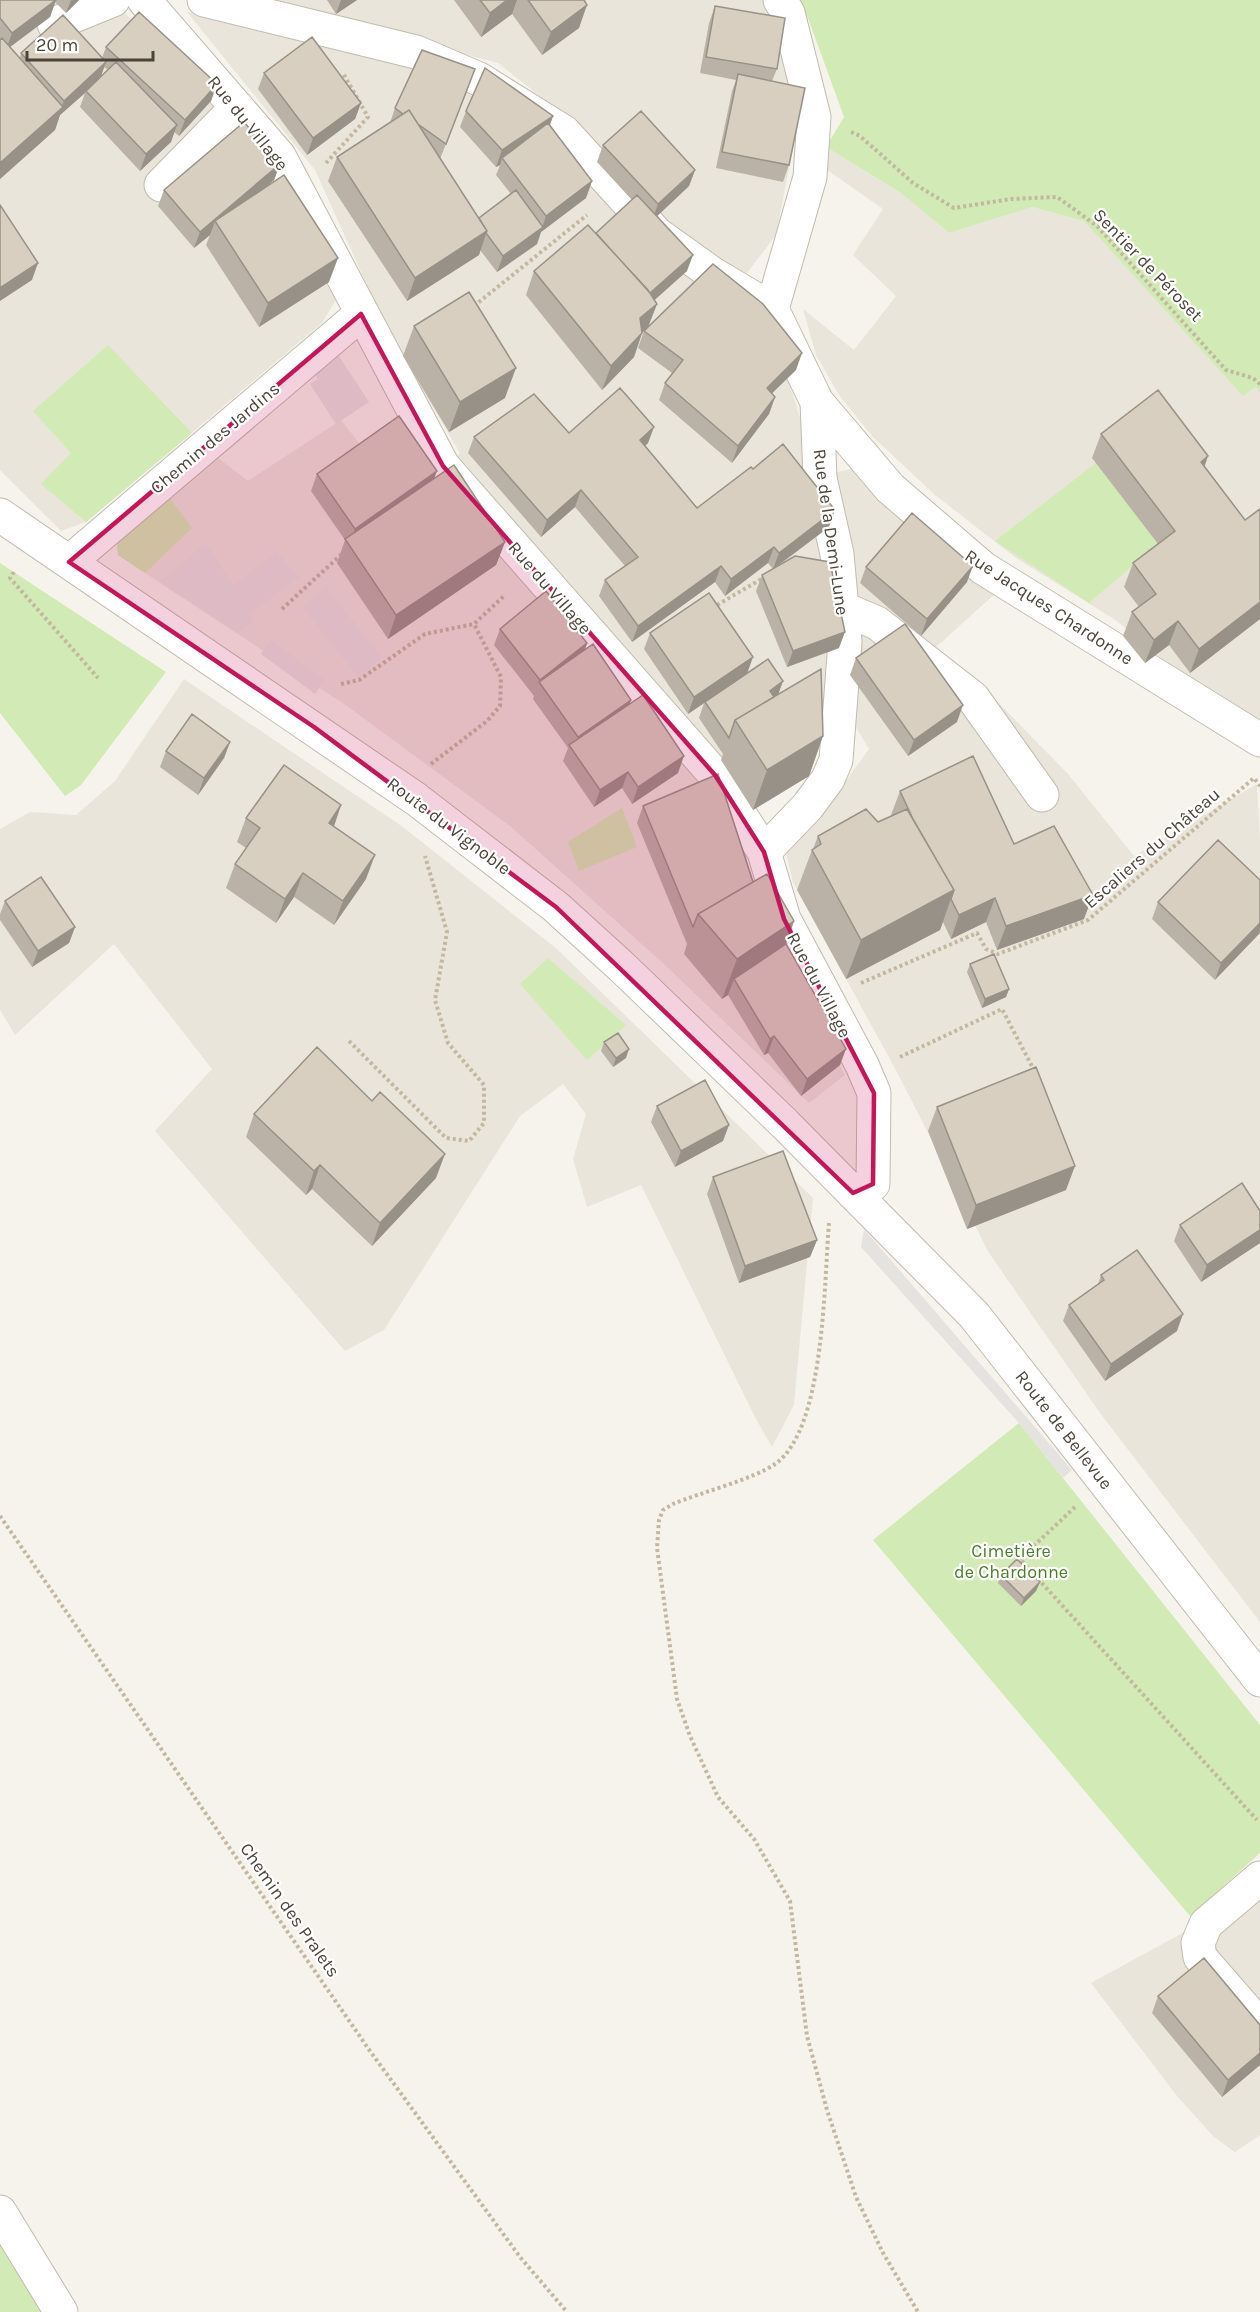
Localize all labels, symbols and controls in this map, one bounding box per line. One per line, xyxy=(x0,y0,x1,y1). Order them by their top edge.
scale bar xyxy=(27,24,153,62)
text: 20 m xyxy=(36,34,78,56)
street label: Rue du Village xyxy=(203,71,293,175)
street label: Sentier de Péroset xyxy=(1089,204,1208,326)
street label: Chemin des Jardins xyxy=(146,377,284,499)
street label: Rue de la Demi-Lune xyxy=(808,447,854,617)
street label: Rue du Village xyxy=(504,537,596,639)
street label: Rue Jacques Chardonne xyxy=(961,544,1137,670)
street label: Route du Vignoble xyxy=(383,772,515,880)
street label: Escaliers du Château xyxy=(1079,783,1225,913)
street label: Rue du Village xyxy=(782,929,856,1041)
street label: Route de Bellevue xyxy=(1011,1366,1117,1494)
park label: Cimetière de Chardonne xyxy=(954,1540,1068,1583)
street label: Chemin des Pralets xyxy=(235,1839,345,1981)

